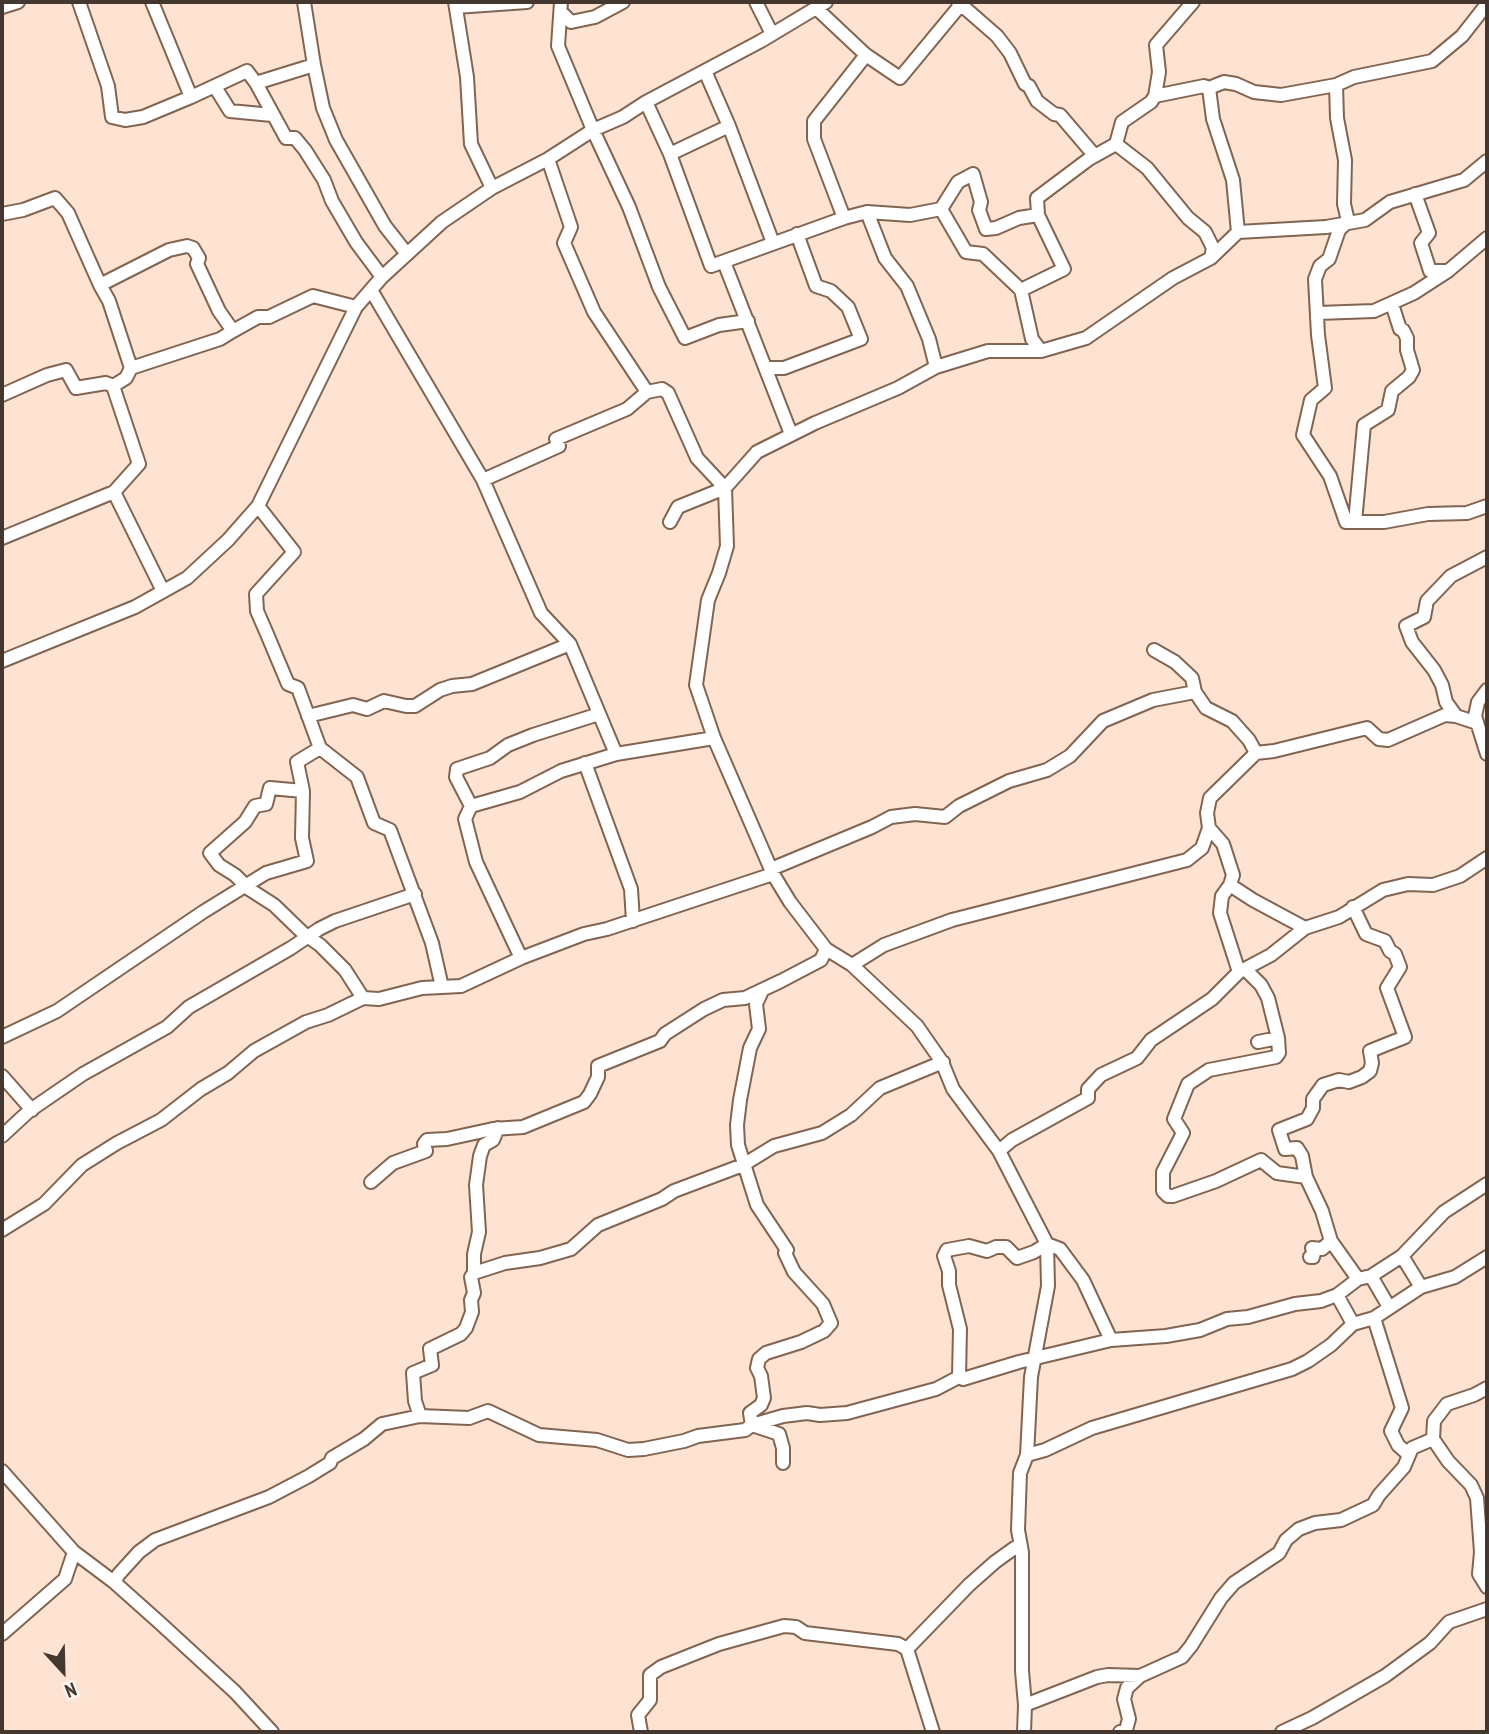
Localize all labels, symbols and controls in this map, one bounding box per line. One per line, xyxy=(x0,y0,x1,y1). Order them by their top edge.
north arrow xyxy=(28,1636,98,1706)
text: N xyxy=(62,1677,80,1704)

